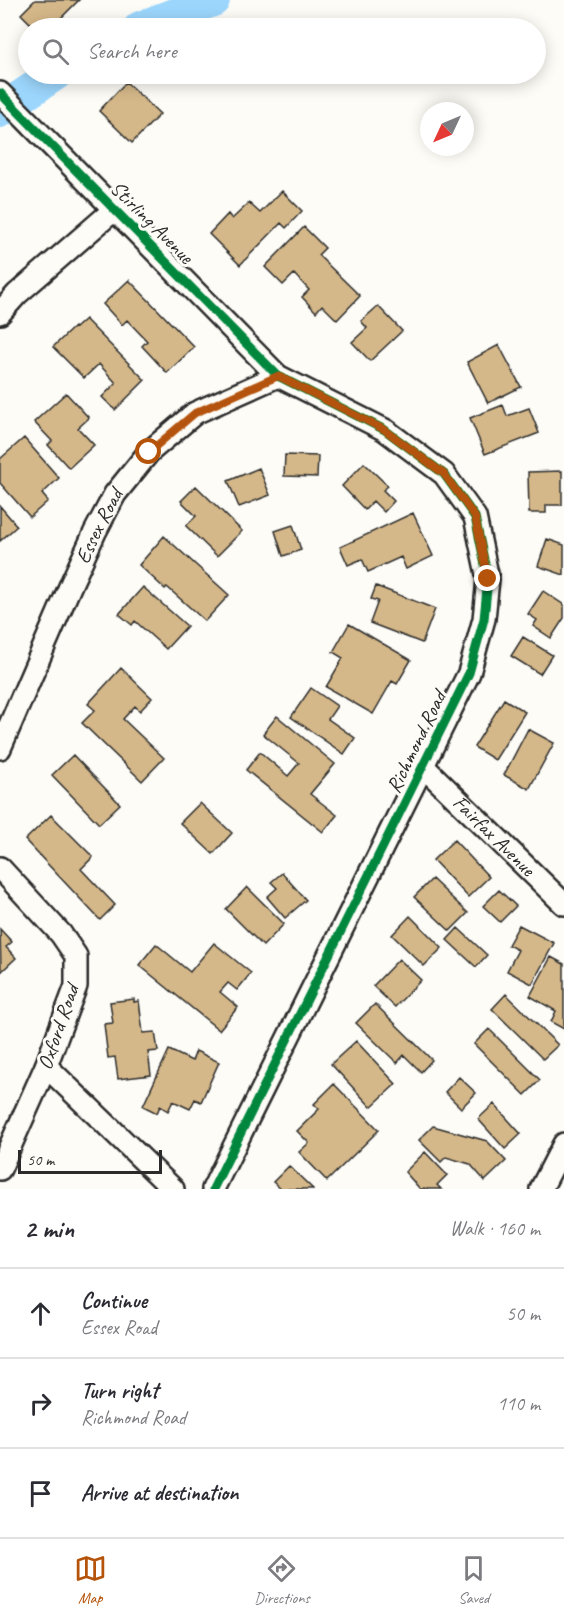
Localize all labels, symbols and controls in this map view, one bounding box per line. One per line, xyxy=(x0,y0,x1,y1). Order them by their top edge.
search box xyxy=(18,18,546,84)
icon: search xyxy=(39,35,72,68)
text: Search here xyxy=(87,37,177,65)
north arrow xyxy=(420,102,474,156)
street label: Stirling Avenue xyxy=(105,175,200,270)
route start xyxy=(135,438,161,464)
street label: Essex Road xyxy=(69,481,130,567)
route end xyxy=(474,565,500,591)
street label: Richmond Road xyxy=(380,684,453,797)
street label: Fairfax Avenue xyxy=(447,790,541,882)
street label: Oxford Road xyxy=(31,978,86,1073)
scale bar xyxy=(18,1147,162,1174)
text: 50 m xyxy=(27,1150,54,1170)
text: 2 min xyxy=(24,1212,74,1245)
text: Walk · 160 m xyxy=(450,1216,540,1241)
text: Continue xyxy=(81,1287,147,1315)
icon: ahead xyxy=(24,1297,57,1330)
text: 50 m xyxy=(506,1301,540,1326)
text: Essex Road xyxy=(81,1315,157,1340)
text: Turn right xyxy=(81,1377,158,1405)
icon: right xyxy=(24,1387,57,1420)
text: 110 m xyxy=(497,1391,540,1416)
text: Richmond Road xyxy=(81,1405,186,1430)
icon: arrive xyxy=(24,1477,57,1510)
text: Arrive at destination xyxy=(81,1479,238,1507)
tab: Map xyxy=(74,1552,107,1608)
tab: Directions xyxy=(254,1552,310,1608)
tab: Saved xyxy=(457,1552,490,1608)

